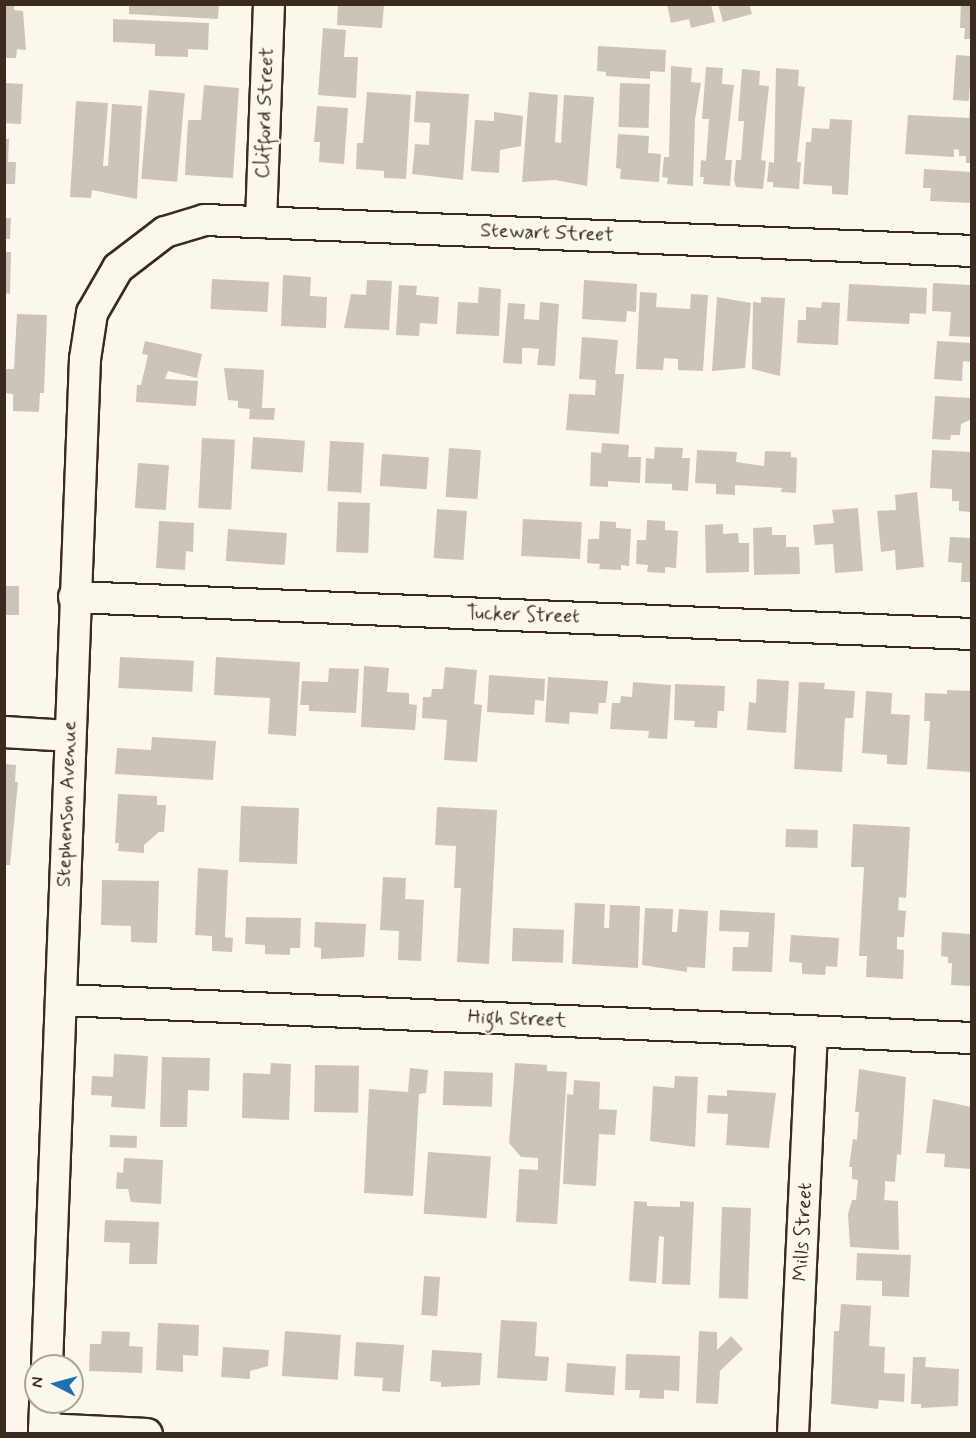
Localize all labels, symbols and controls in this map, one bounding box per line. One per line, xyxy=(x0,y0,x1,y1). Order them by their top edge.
street label: Clifford Street xyxy=(251,48,279,178)
street label: Stewart Street xyxy=(480,219,614,247)
street label: Tucker Street xyxy=(464,601,582,629)
street label: Stephenson Avenue xyxy=(52,724,82,884)
street label: High Street xyxy=(467,1005,567,1033)
street label: Mills Street xyxy=(788,1180,818,1284)
north arrow xyxy=(24,1354,84,1414)
text: N xyxy=(27,1376,49,1389)

